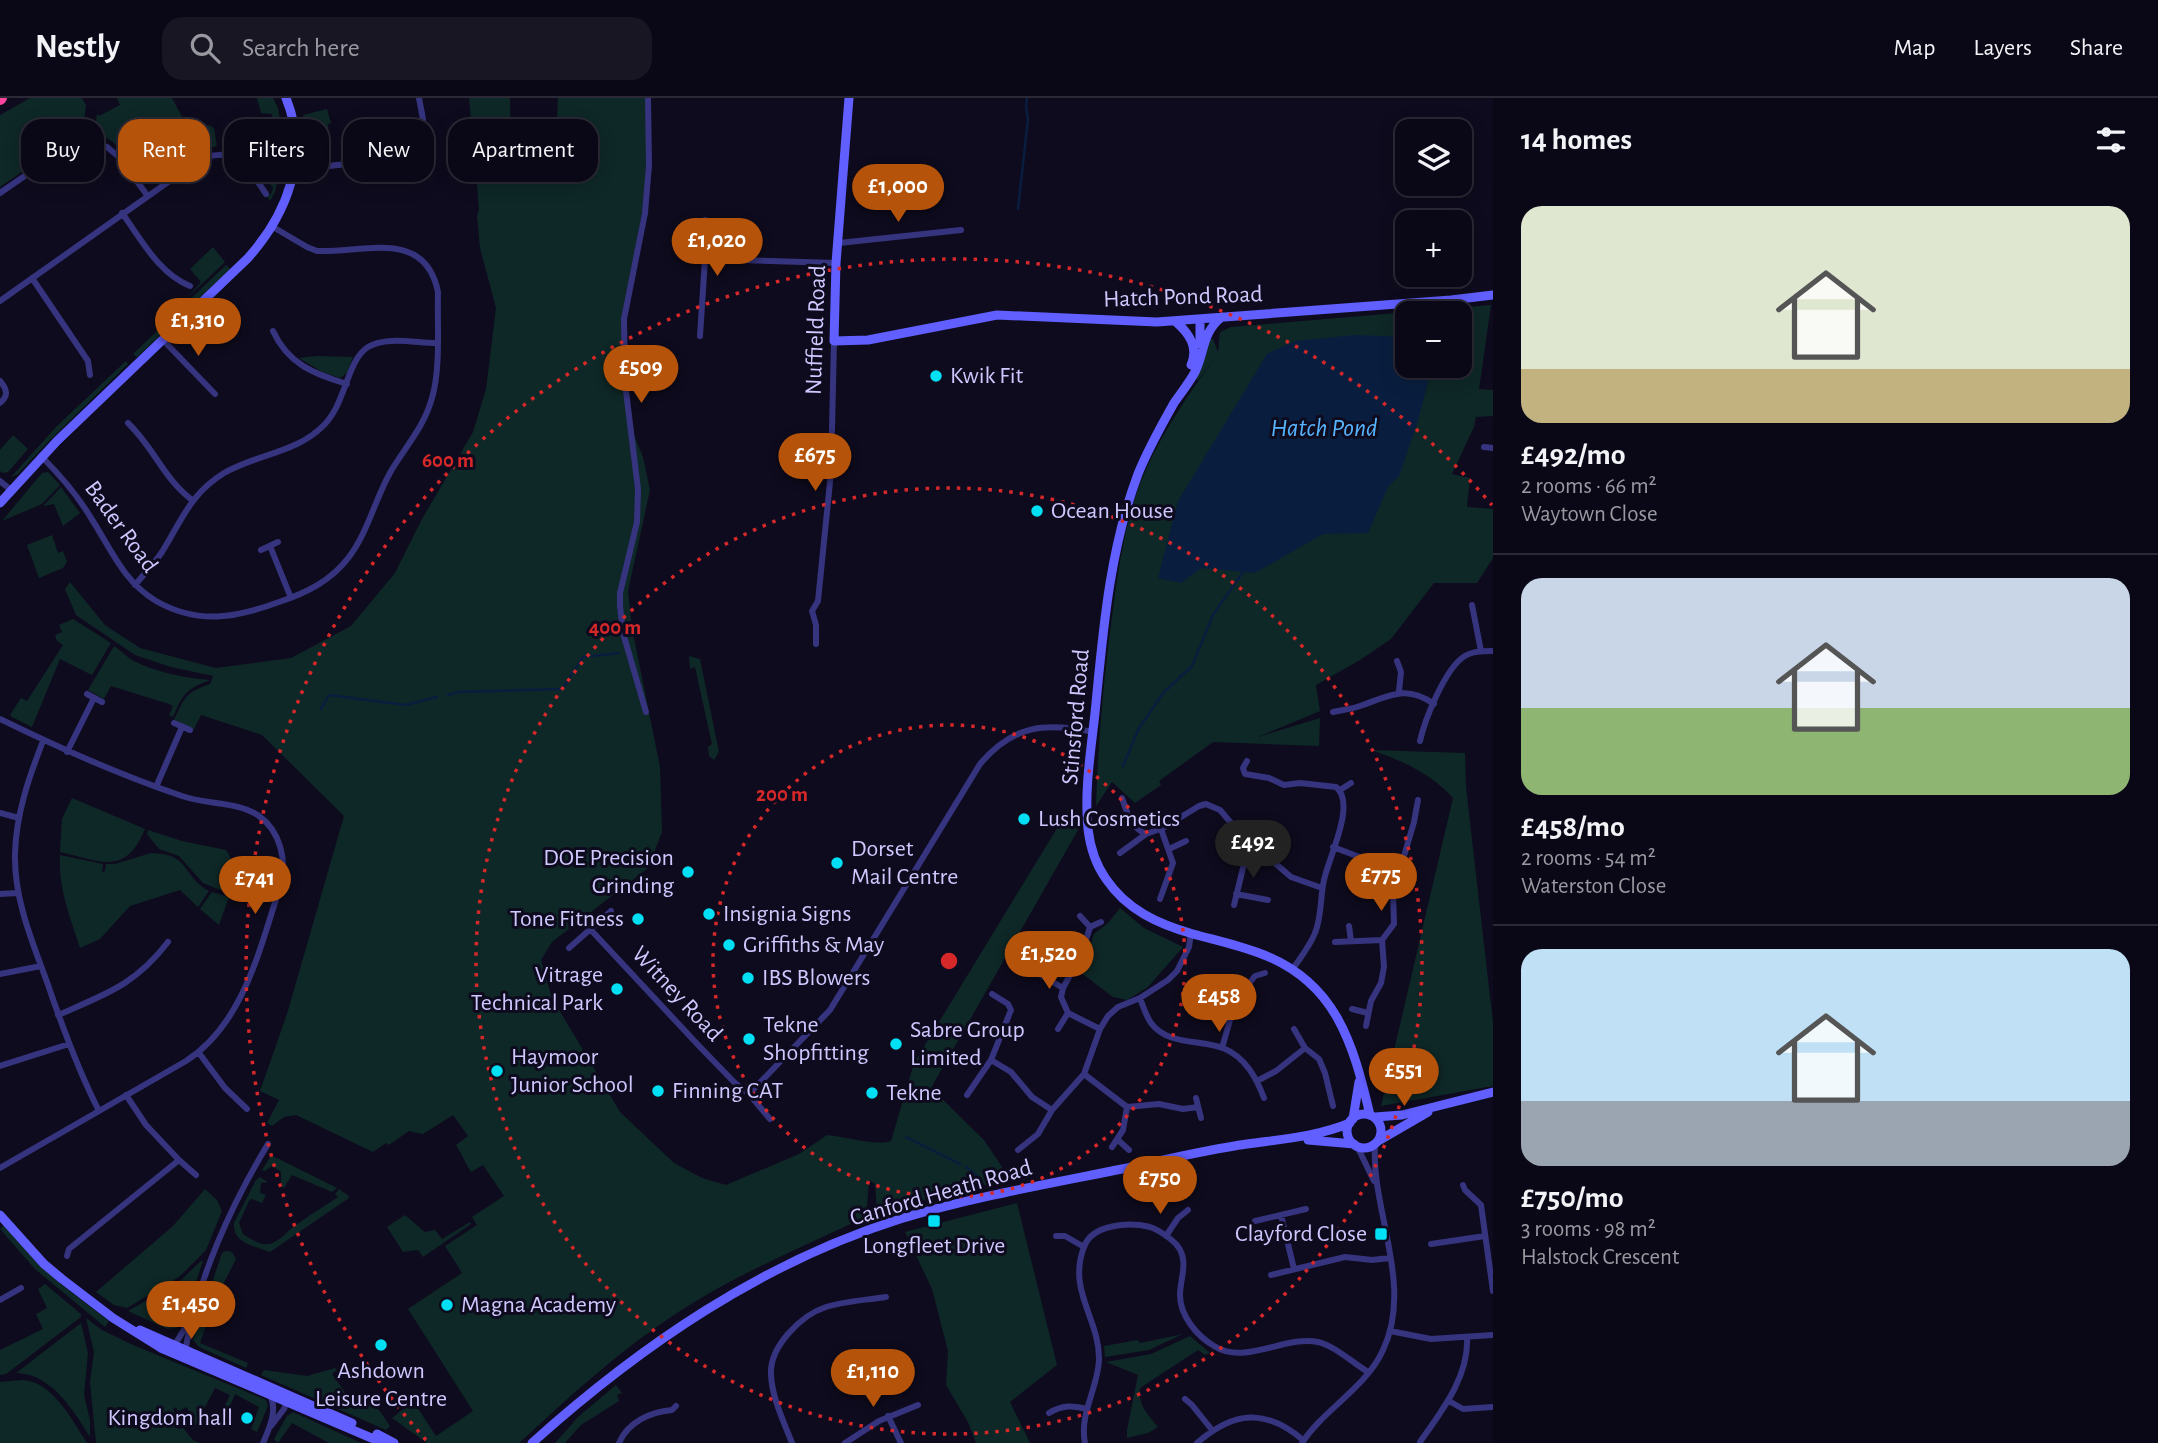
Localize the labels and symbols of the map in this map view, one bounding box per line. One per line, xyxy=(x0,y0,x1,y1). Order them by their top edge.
pin: £1,000 xyxy=(841,164,955,224)
pin: £1,020 xyxy=(660,218,774,278)
street label: Nuffield Road xyxy=(802,265,830,395)
street label: Hatch Pond Road xyxy=(1103,282,1263,312)
pin: £1,310 xyxy=(141,299,255,358)
pin: £509 xyxy=(600,345,682,405)
place label: Kwik Fit xyxy=(950,364,1024,388)
marker: Kwik Fit xyxy=(928,368,944,384)
water label: Hatch Pond xyxy=(1270,415,1378,441)
pin: £675 xyxy=(774,434,856,493)
text: 600 m xyxy=(422,450,474,471)
street label: Bader Road xyxy=(80,477,162,577)
place label: Ocean House xyxy=(1051,499,1174,523)
marker: Ocean House xyxy=(1029,503,1045,519)
text: 400 m xyxy=(589,617,641,638)
street label: Stinsford Road xyxy=(1058,648,1094,786)
text: 200 m xyxy=(756,784,808,805)
place label: Lush Cosmetics xyxy=(1038,807,1180,831)
marker: Lush Cosmetics xyxy=(1016,811,1032,827)
pin: £492 xyxy=(1212,820,1294,880)
place label: Dorset Mail Centre xyxy=(851,837,958,889)
place label: DOE Precision Grinding xyxy=(543,846,674,898)
pin: £775 xyxy=(1340,854,1422,913)
marker: Dorset Mail Centre xyxy=(829,855,845,871)
pin: £741 xyxy=(214,856,296,916)
marker: DOE Precision Grinding xyxy=(680,864,696,880)
place label: Insignia Signs xyxy=(723,902,851,926)
marker: Insignia Signs xyxy=(701,906,717,922)
place label: Tone Fitness xyxy=(510,907,624,931)
marker: Tone Fitness xyxy=(630,911,646,927)
pin: £1,520 xyxy=(992,932,1106,991)
place label: Griffiths & May xyxy=(743,933,884,957)
marker: Griffiths & May xyxy=(721,937,737,953)
street label: Witney Road xyxy=(627,942,727,1046)
centre of rings xyxy=(937,949,961,973)
place label: Vitrage Technical Park xyxy=(471,963,603,1015)
place label: IBS Blowers xyxy=(762,966,870,990)
marker: IBS Blowers xyxy=(740,970,756,986)
pin: £458 xyxy=(1178,974,1260,1034)
marker: Vitrage Technical Park xyxy=(609,981,625,997)
place label: Tekne Shopfitting xyxy=(763,1013,869,1065)
place label: Sabre Group Limited xyxy=(910,1018,1025,1070)
marker: Tekne Shopfitting xyxy=(741,1031,757,1047)
marker: Sabre Group Limited xyxy=(888,1036,904,1052)
place label: Haymoor Junior School xyxy=(511,1045,634,1097)
pin: £551 xyxy=(1363,1048,1445,1108)
marker: Haymoor Junior School xyxy=(489,1063,505,1079)
place label: Finning CAT xyxy=(672,1079,784,1103)
place label: Tekne xyxy=(886,1081,942,1105)
marker: Finning CAT xyxy=(650,1083,666,1099)
marker: Tekne xyxy=(864,1085,880,1101)
street label: Canford Heath Road xyxy=(847,1156,1035,1230)
pin: £750 xyxy=(1119,1156,1201,1216)
marker: Longfleet Drive xyxy=(926,1213,942,1229)
place label: Clayford Close xyxy=(1235,1222,1367,1246)
marker: Clayford Close xyxy=(1373,1226,1389,1242)
place label: Longfleet Drive xyxy=(863,1234,1005,1258)
pin: £1,450 xyxy=(134,1282,248,1341)
place label: Magna Academy xyxy=(461,1293,616,1317)
marker: Magna Academy xyxy=(439,1297,455,1313)
marker: Ashdown Leisure Centre xyxy=(373,1337,389,1353)
pin: £1,110 xyxy=(816,1350,930,1409)
place label: Ashdown Leisure Centre xyxy=(315,1359,447,1411)
place label: Kingdom hall xyxy=(107,1406,233,1430)
marker: Kingdom hall xyxy=(239,1410,255,1426)

